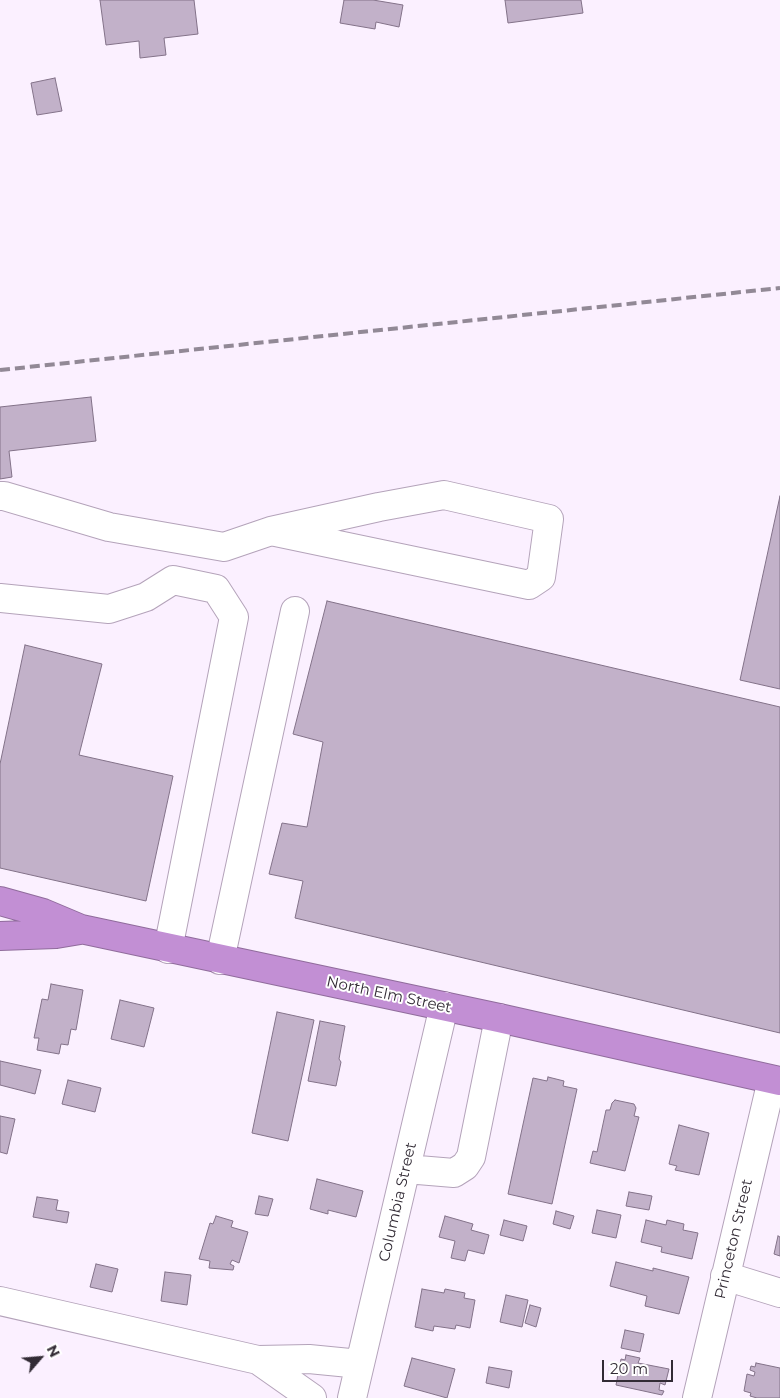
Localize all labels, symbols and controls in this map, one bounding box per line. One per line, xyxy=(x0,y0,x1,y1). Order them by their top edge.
street label: North Elm Street xyxy=(325,973,453,1017)
street label: Columbia Street xyxy=(376,1141,420,1263)
street label: Princeton Street xyxy=(711,1177,757,1301)
north arrow xyxy=(15,1333,65,1383)
text: N xyxy=(43,1342,64,1360)
scale bar xyxy=(605,1350,676,1382)
text: 20 m xyxy=(610,1359,648,1378)

